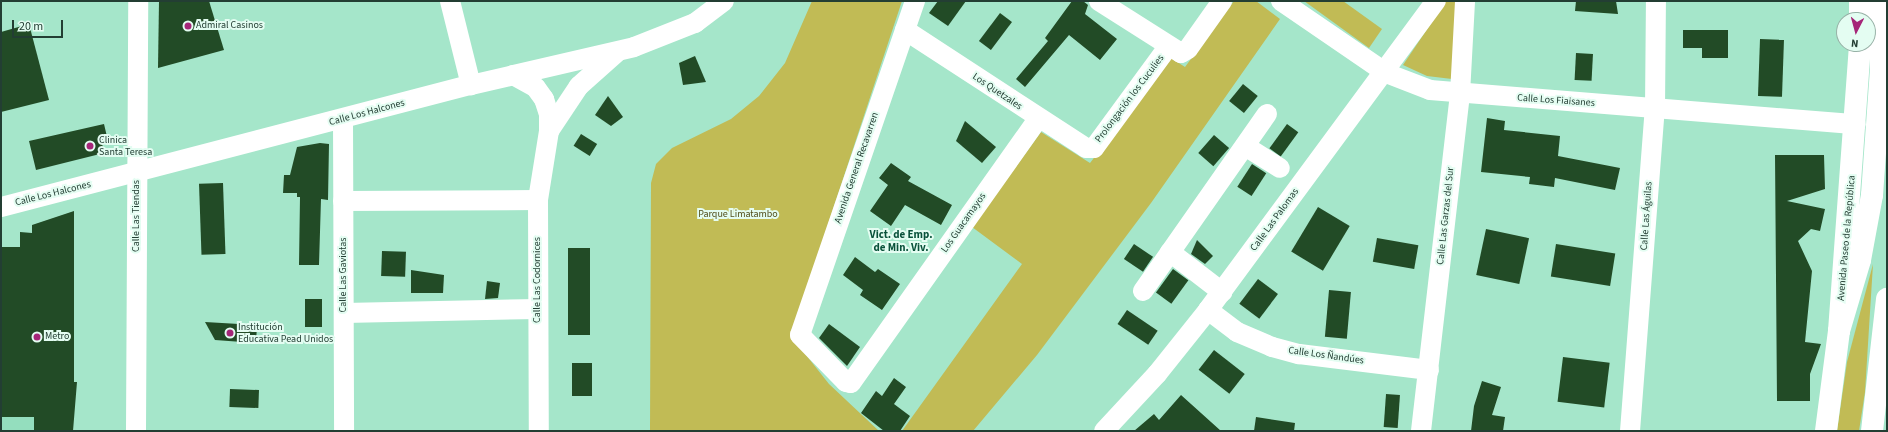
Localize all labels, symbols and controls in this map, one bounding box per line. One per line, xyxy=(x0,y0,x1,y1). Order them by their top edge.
scale bar xyxy=(14,12,65,38)
north arrow xyxy=(1836,12,1876,52)
text: 20 m xyxy=(19,18,43,35)
place label: Admiral Casinos xyxy=(196,20,263,32)
marker: Admiral Casinos xyxy=(183,21,193,31)
text: N xyxy=(1850,36,1859,51)
street label: Prolongación los Cuculies xyxy=(1093,53,1167,145)
street label: Los Quetzales xyxy=(970,71,1024,113)
street label: Calle Los Fiaisanes xyxy=(1517,92,1595,110)
street label: Calle Los Halcones xyxy=(328,97,406,129)
street label: Avenida General Recavarren xyxy=(832,111,882,225)
place label: Clinica Santa Teresa xyxy=(99,134,152,158)
marker: Clinica Santa Teresa xyxy=(84,140,96,152)
street label: Calle Las Garzas del Sur xyxy=(1435,167,1457,265)
street label: Avenida Paseo de la República xyxy=(1836,175,1858,301)
street label: Calle Los Halcones xyxy=(14,179,92,209)
street label: Calle Las Tiendas xyxy=(131,180,143,252)
street label: Calle Las Águilas xyxy=(1639,181,1655,251)
street label: Calle Las Palomas xyxy=(1248,186,1302,254)
street label: Los Guacamayos xyxy=(939,191,989,255)
park label: Parque Limatambo xyxy=(698,209,778,221)
district label: Vict. de Emp. de Min. Viv. xyxy=(870,229,932,255)
street label: Calle Las Codornices xyxy=(532,237,544,323)
street label: Calle Las Gaviotas xyxy=(338,238,350,312)
place label: Institución Educativa Pead Unidos xyxy=(238,321,333,344)
marker: Institución Educativa Pead Unidos xyxy=(225,328,235,338)
place label: Metro xyxy=(45,331,69,343)
marker: Metro xyxy=(32,332,42,342)
street label: Calle Los Ñandúes xyxy=(1287,345,1365,367)

